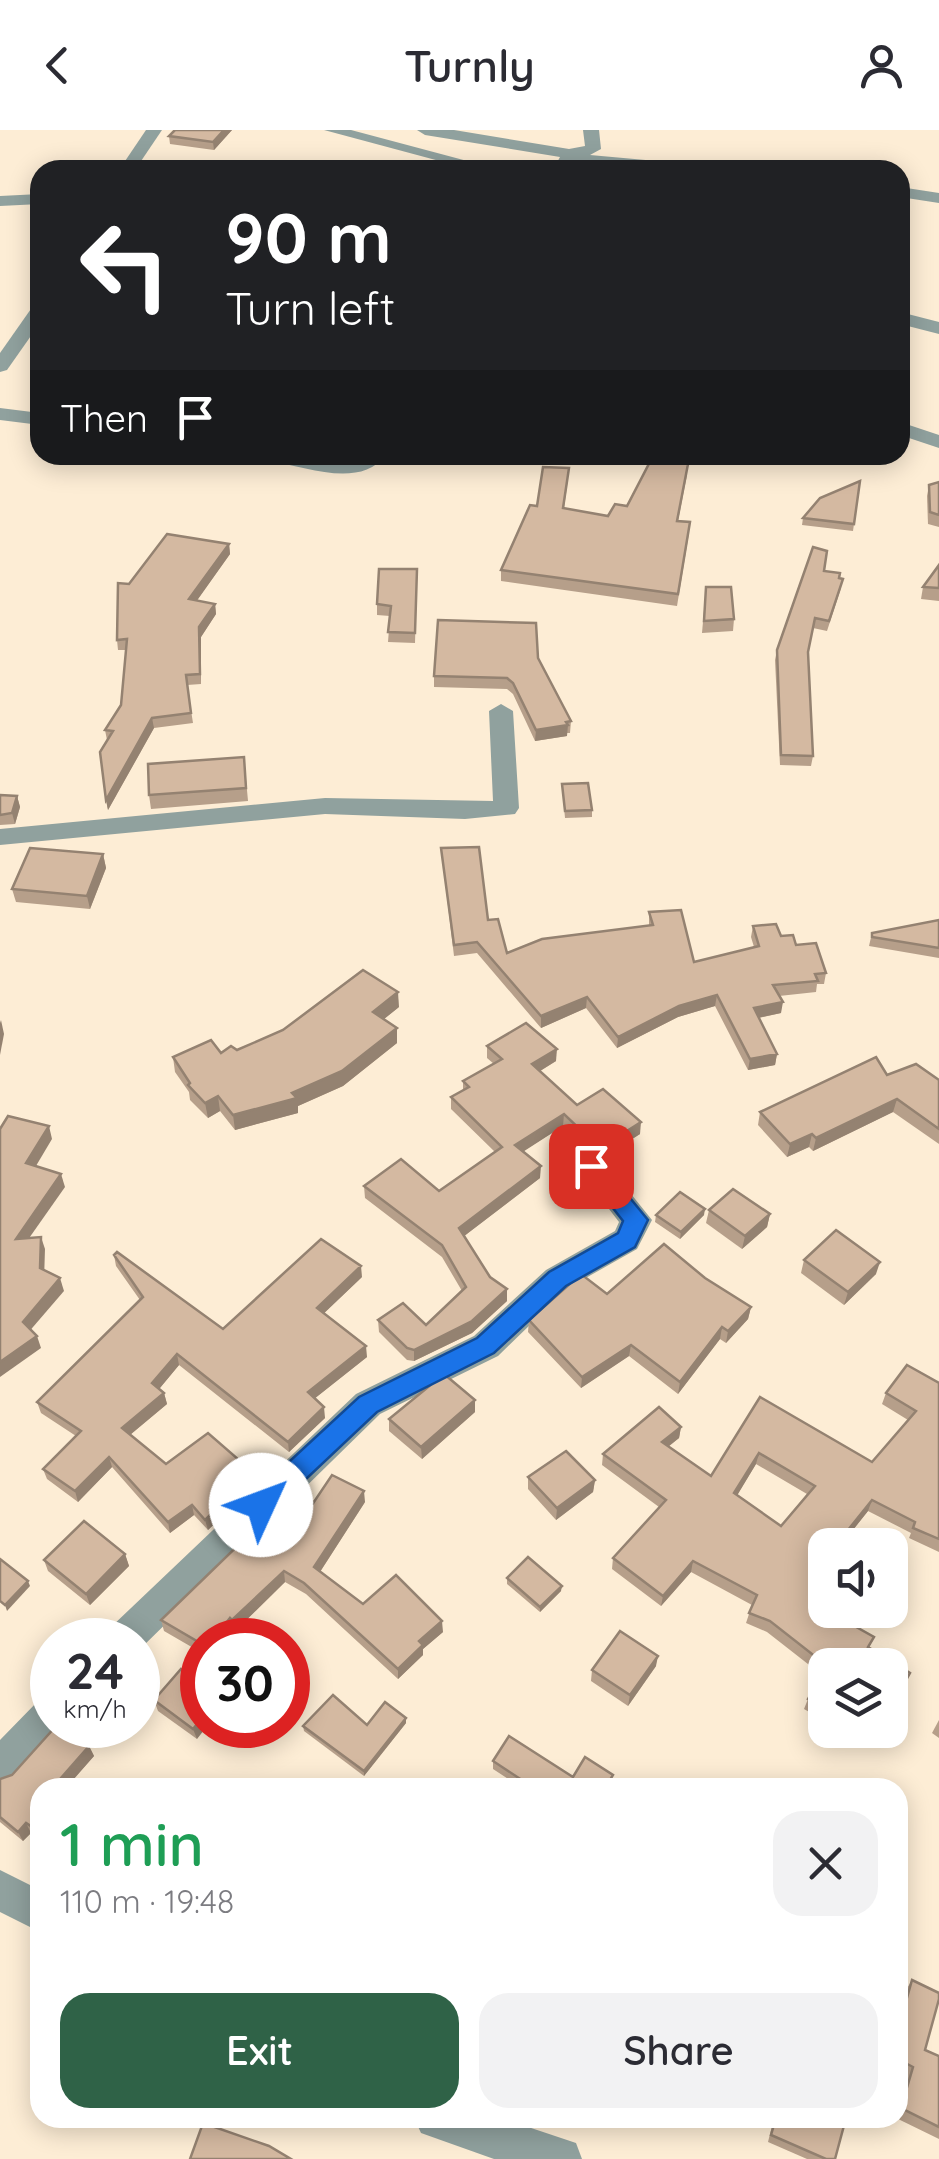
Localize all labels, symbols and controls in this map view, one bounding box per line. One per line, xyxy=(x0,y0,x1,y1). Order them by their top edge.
text: Turnly xyxy=(404,37,535,93)
icon: back xyxy=(30,38,85,93)
icon: person xyxy=(854,38,909,93)
text: 90 m xyxy=(225,193,392,281)
icon: left xyxy=(60,200,190,330)
text: Turn left xyxy=(225,280,395,336)
icon: arrive xyxy=(168,390,223,445)
text: Then xyxy=(60,394,148,442)
pin xyxy=(549,1124,634,1209)
icon: arrive xyxy=(564,1139,619,1194)
position arrow xyxy=(209,1453,313,1557)
map controls xyxy=(808,1528,908,1748)
button: sound xyxy=(808,1528,908,1628)
speed limit sign: 30 xyxy=(180,1618,310,1748)
text: 24 xyxy=(66,1639,124,1702)
button: layers xyxy=(808,1648,908,1748)
text: km/h xyxy=(63,1693,127,1724)
text: 1 min xyxy=(60,1806,204,1881)
button: close xyxy=(773,1811,878,1916)
text: 110 m · 19:48 xyxy=(60,1881,234,1921)
button: Exit xyxy=(60,1993,459,2108)
button: Share xyxy=(479,1993,878,2108)

